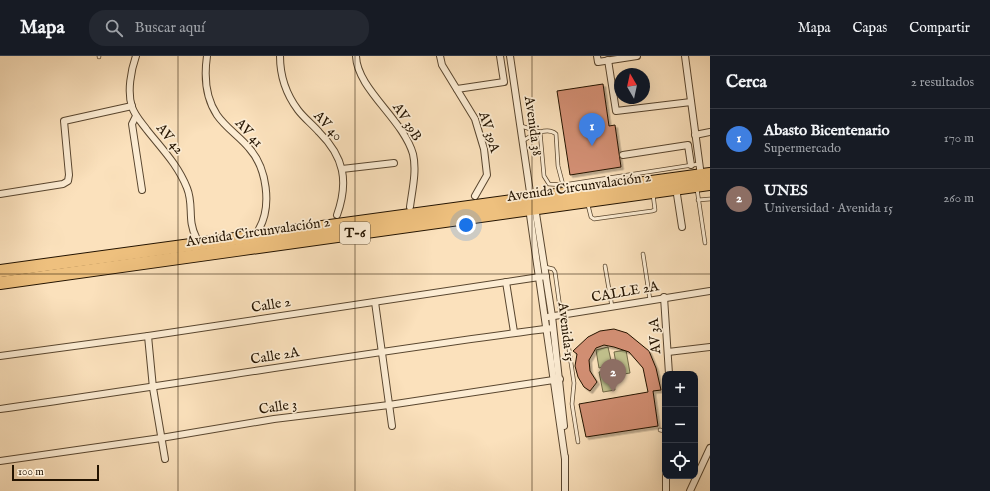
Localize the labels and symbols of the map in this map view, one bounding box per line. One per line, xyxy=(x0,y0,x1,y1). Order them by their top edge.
north arrow xyxy=(614,68,650,104)
street label: Avenida 38 xyxy=(520,94,546,157)
street label: AV 39B xyxy=(388,99,426,144)
street label: AV 40 xyxy=(309,106,347,145)
street label: AV 39A xyxy=(474,108,504,155)
pin: 1 xyxy=(579,113,605,146)
street label: AV 41 xyxy=(230,114,267,151)
street label: AV 42 xyxy=(152,119,188,158)
street label: Avenida Circunvalación 2 xyxy=(505,168,653,206)
street label: Avenida Circunvalación 2 xyxy=(184,213,332,251)
your location xyxy=(456,215,476,235)
road number: T-6 xyxy=(340,222,370,244)
street label: CALLE 2A xyxy=(590,277,661,307)
street label: Calle 2 xyxy=(250,293,292,317)
street label: Avenida 15 xyxy=(553,300,579,363)
street label: AV 3A xyxy=(645,317,665,355)
street label: Calle 2A xyxy=(249,343,301,369)
pin: 2 xyxy=(600,359,626,392)
street label: Calle 3 xyxy=(258,395,298,419)
scale bar xyxy=(12,463,99,482)

